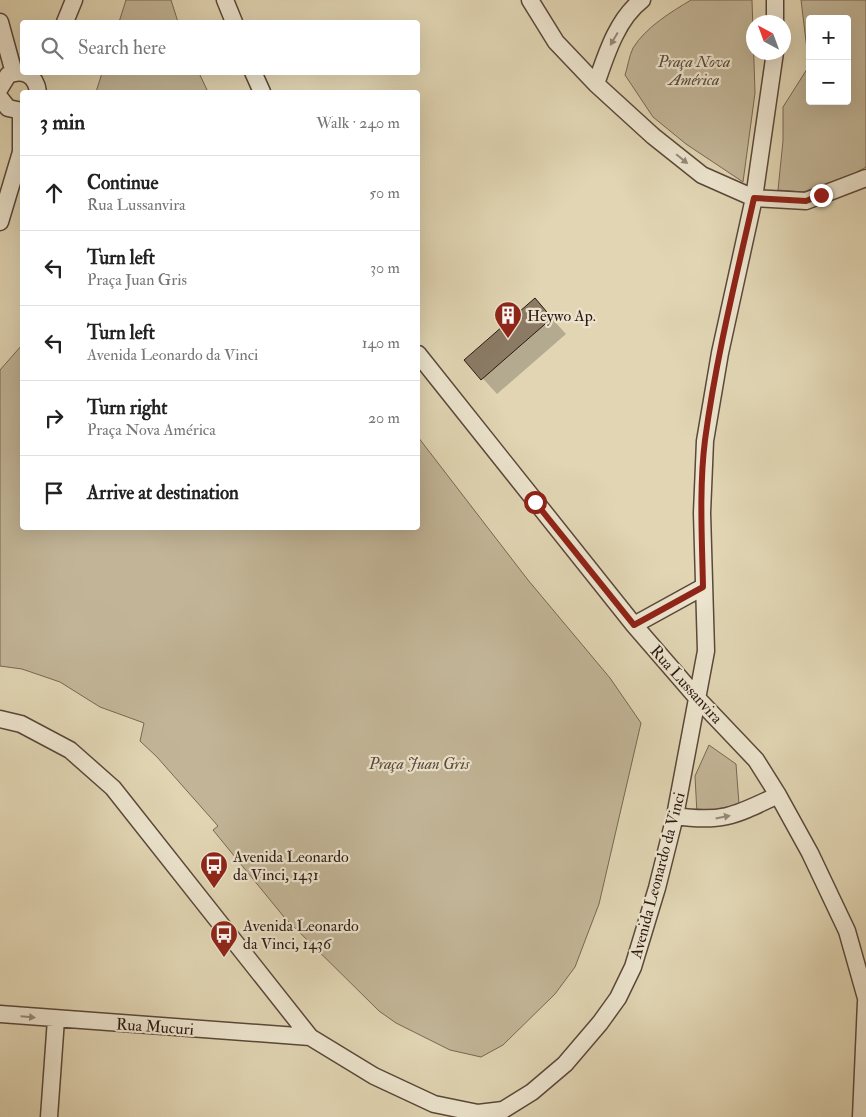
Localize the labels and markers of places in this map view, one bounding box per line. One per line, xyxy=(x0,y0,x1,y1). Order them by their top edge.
building icon: Heywo Ap. xyxy=(493,300,523,339)
place label: Heywo Ap. xyxy=(527,306,596,327)
place label: Avenida Leonardo da Vinci, 1431 xyxy=(232,847,349,885)
bus stop icon: Avenida Leonardo da Vinci, 1431 xyxy=(199,850,229,889)
place label: Avenida Leonardo da Vinci, 1436 xyxy=(242,916,359,954)
bus stop icon: Avenida Leonardo da Vinci, 1436 xyxy=(209,919,239,958)

